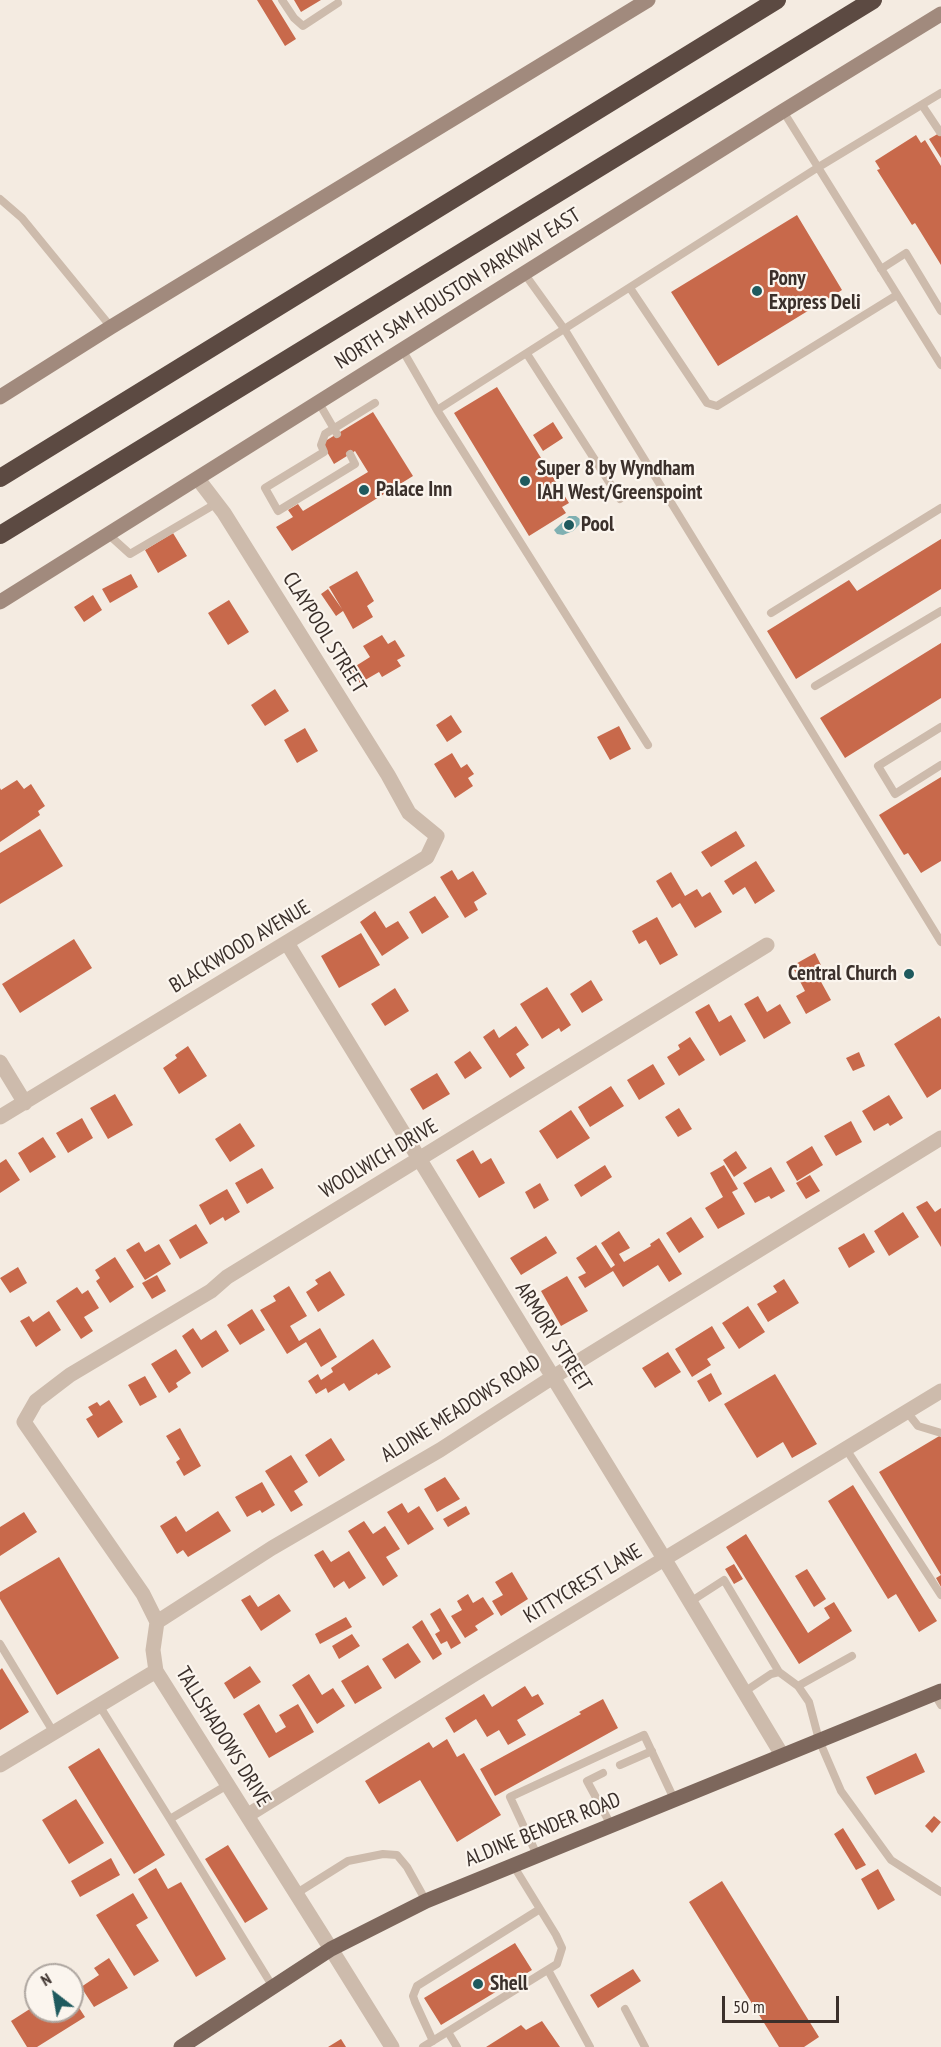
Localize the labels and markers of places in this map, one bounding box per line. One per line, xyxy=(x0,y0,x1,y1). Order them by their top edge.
place label: Pony Express Deli xyxy=(769,266,861,316)
marker: Pony Express Deli xyxy=(750,284,764,298)
place label: Super 8 by Wyndham IAH West/Greenspoint xyxy=(537,456,702,506)
marker: Super 8 by Wyndham IAH West/Greenspoint xyxy=(518,474,532,488)
place label: Palace Inn xyxy=(376,477,452,503)
marker: Palace Inn xyxy=(357,483,371,497)
place label: Pool xyxy=(581,512,614,538)
marker: Pool xyxy=(562,518,576,532)
place label: Central Church xyxy=(788,961,897,987)
marker: Central Church xyxy=(902,967,916,981)
place label: Shell xyxy=(490,1971,528,1997)
marker: Shell xyxy=(471,1977,485,1991)

